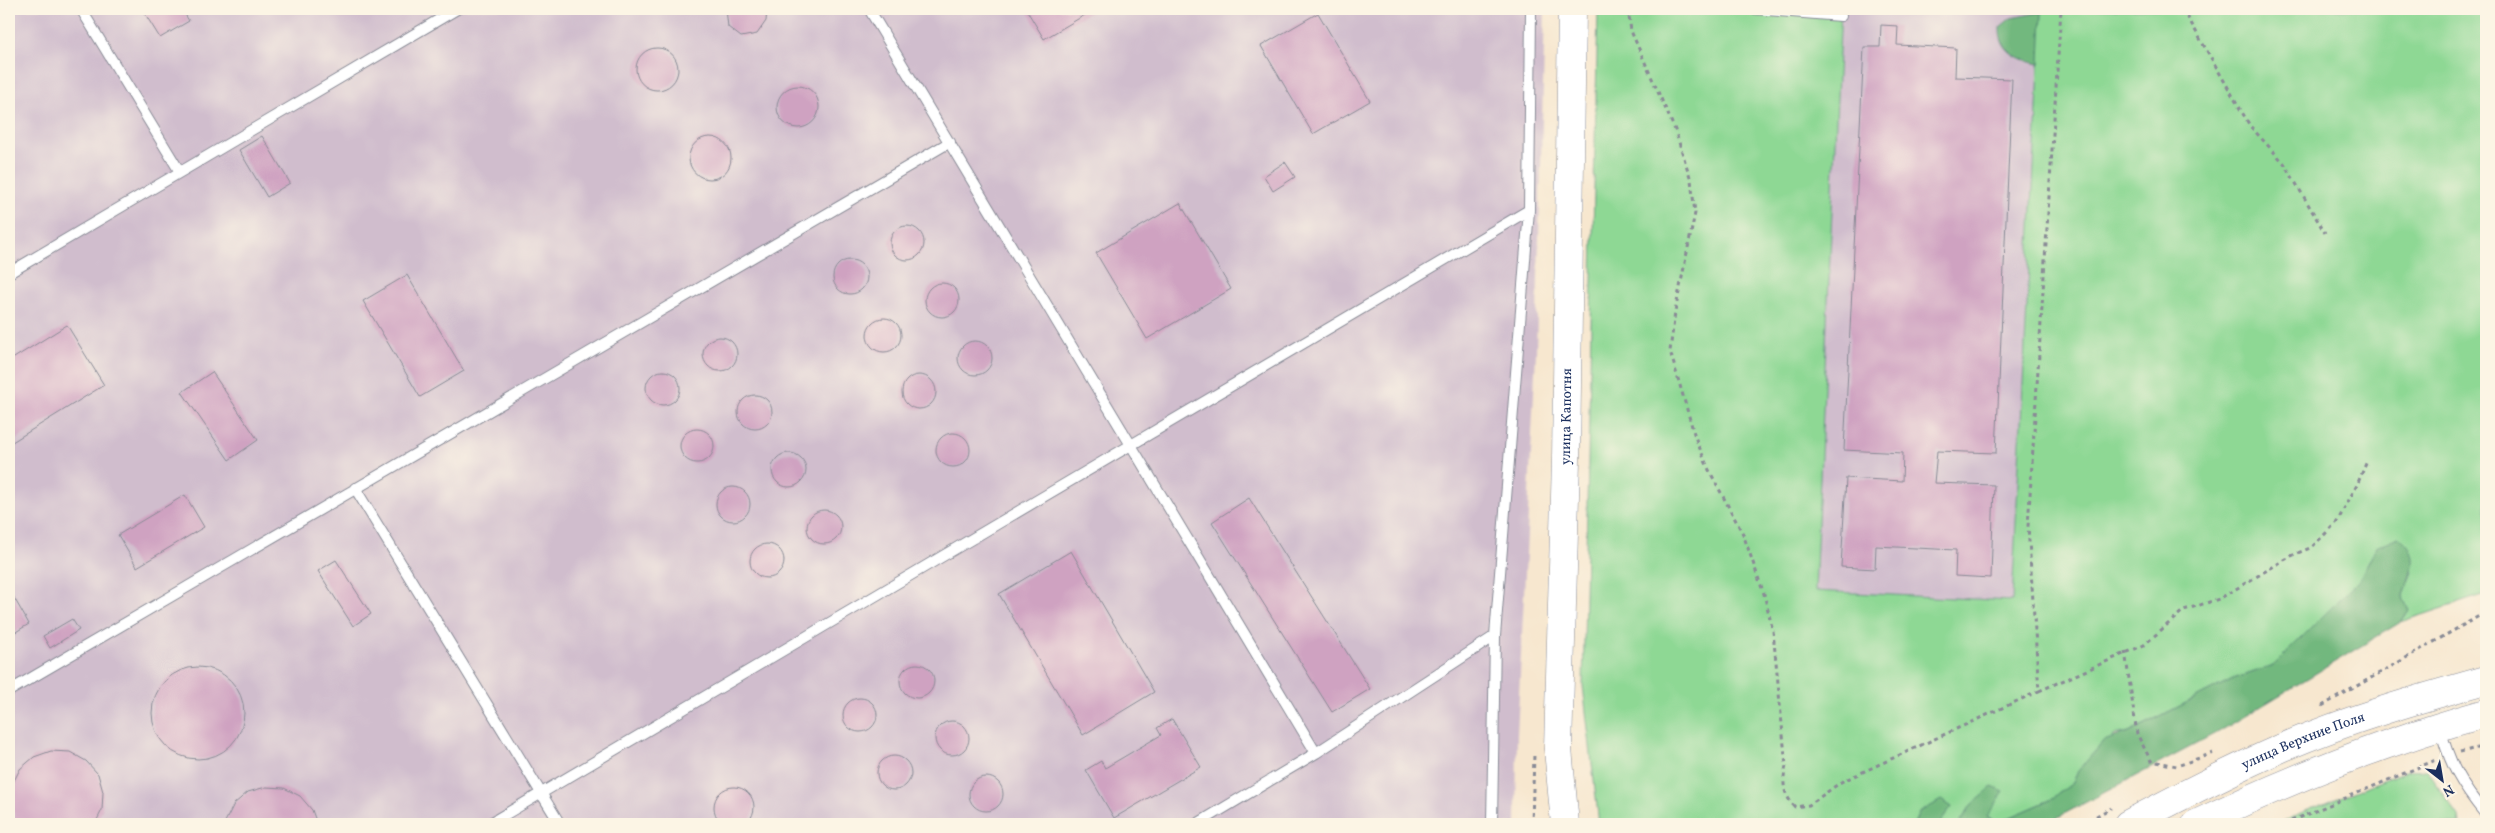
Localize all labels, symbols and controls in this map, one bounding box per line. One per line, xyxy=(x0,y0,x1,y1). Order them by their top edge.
street label: улица Капотня xyxy=(1556,368,1577,465)
street label: улица Верхние Поля xyxy=(2238,708,2367,775)
north arrow xyxy=(2418,756,2468,806)
text: N xyxy=(2439,779,2457,801)

